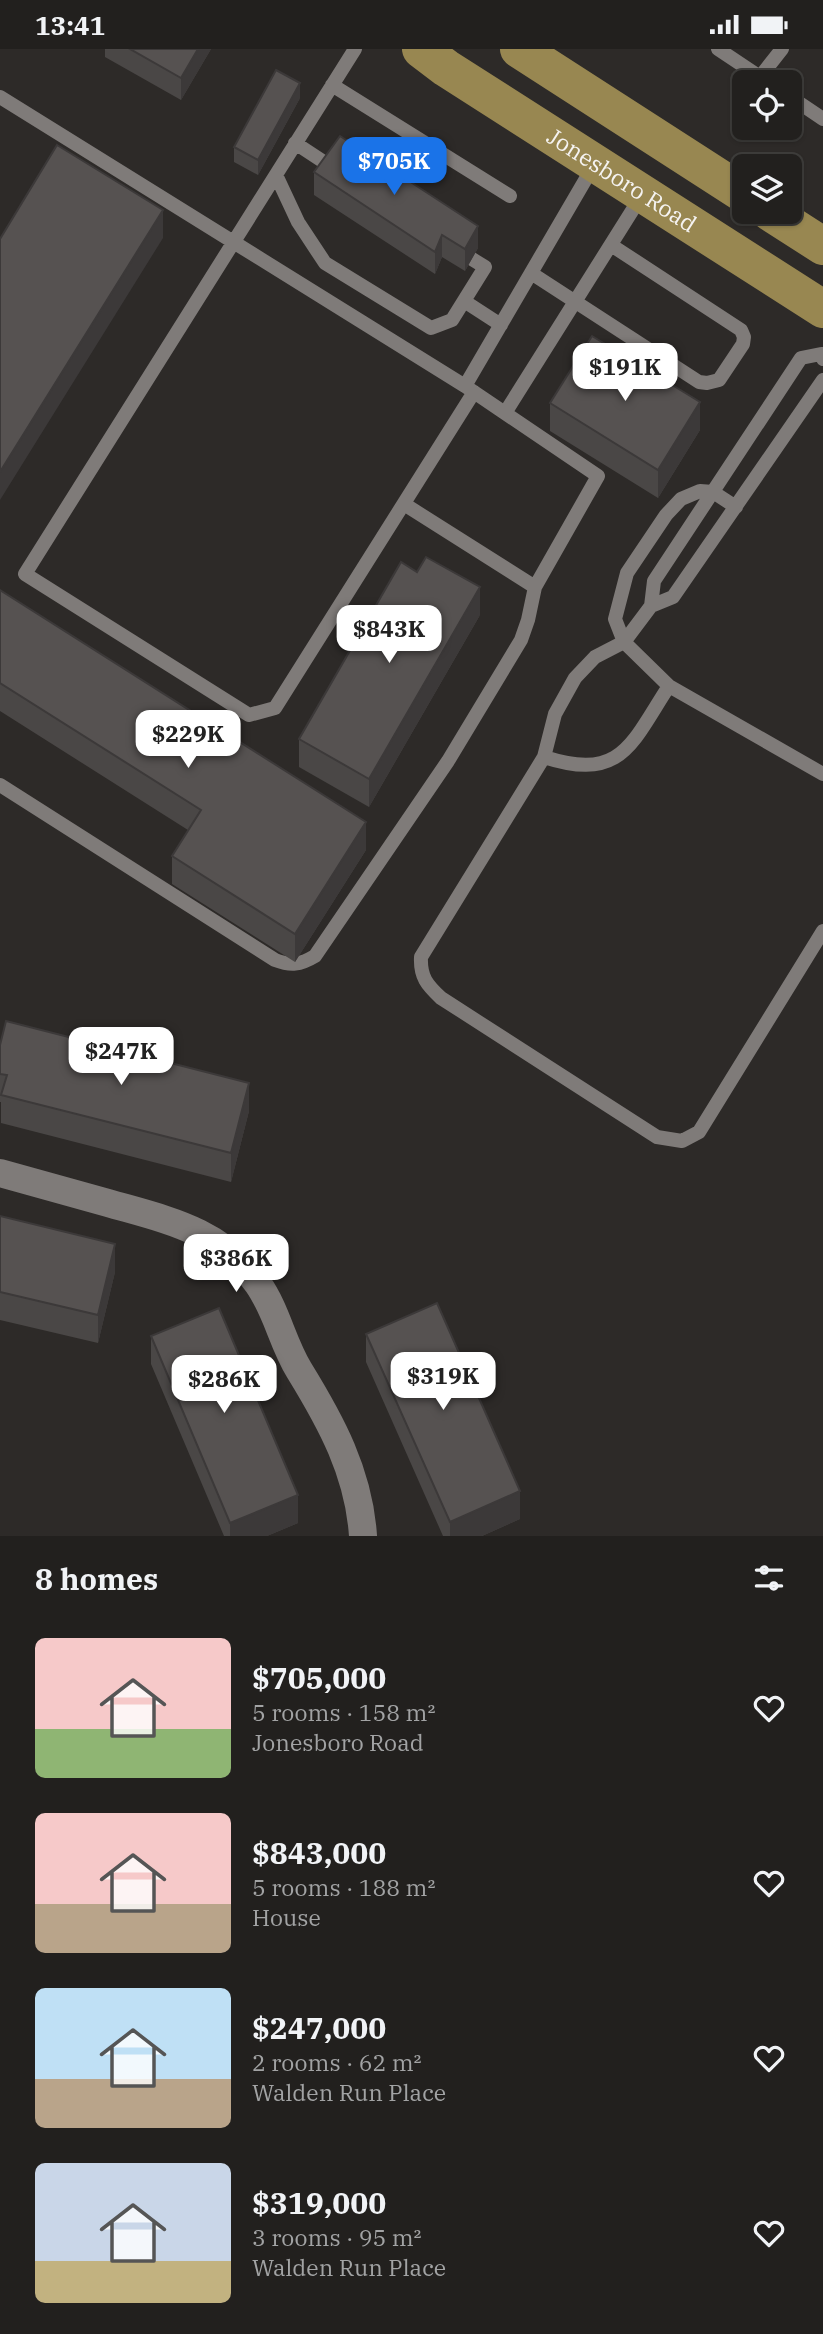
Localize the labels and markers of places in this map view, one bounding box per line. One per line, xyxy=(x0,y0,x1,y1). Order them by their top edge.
pin: $705K xyxy=(345,137,443,197)
pin: $191K xyxy=(576,343,674,403)
pin: $843K xyxy=(340,605,438,665)
pin: $229K xyxy=(139,711,237,770)
pin: $247K xyxy=(72,1027,170,1087)
pin: $386K xyxy=(187,1235,285,1294)
pin: $319K xyxy=(394,1353,492,1412)
pin: $286K xyxy=(175,1355,273,1415)

